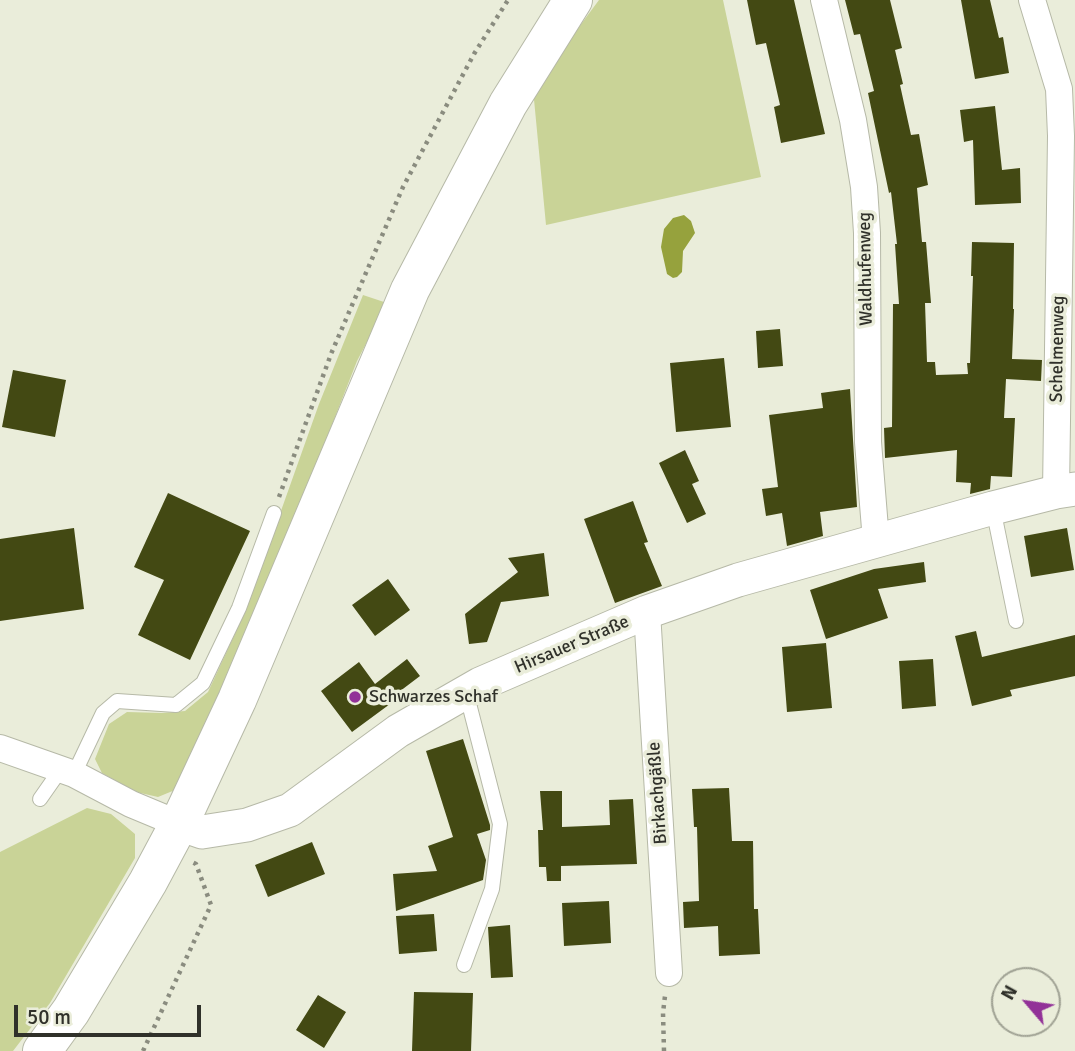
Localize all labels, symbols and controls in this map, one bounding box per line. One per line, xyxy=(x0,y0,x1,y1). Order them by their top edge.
street label: Waldhufenweg xyxy=(854,212,878,326)
street label: Schelmenweg xyxy=(1046,295,1070,403)
street label: Hirsauer Straße xyxy=(512,611,632,679)
place label: Schwarzes Schaf xyxy=(369,686,498,708)
marker: Schwarzes Schaf xyxy=(347,689,363,705)
street label: Birkachgäßle xyxy=(644,741,672,845)
north arrow xyxy=(991,967,1061,1037)
text: N xyxy=(996,981,1023,1004)
scale bar xyxy=(18,992,205,1036)
text: 50 m xyxy=(27,1004,71,1030)

